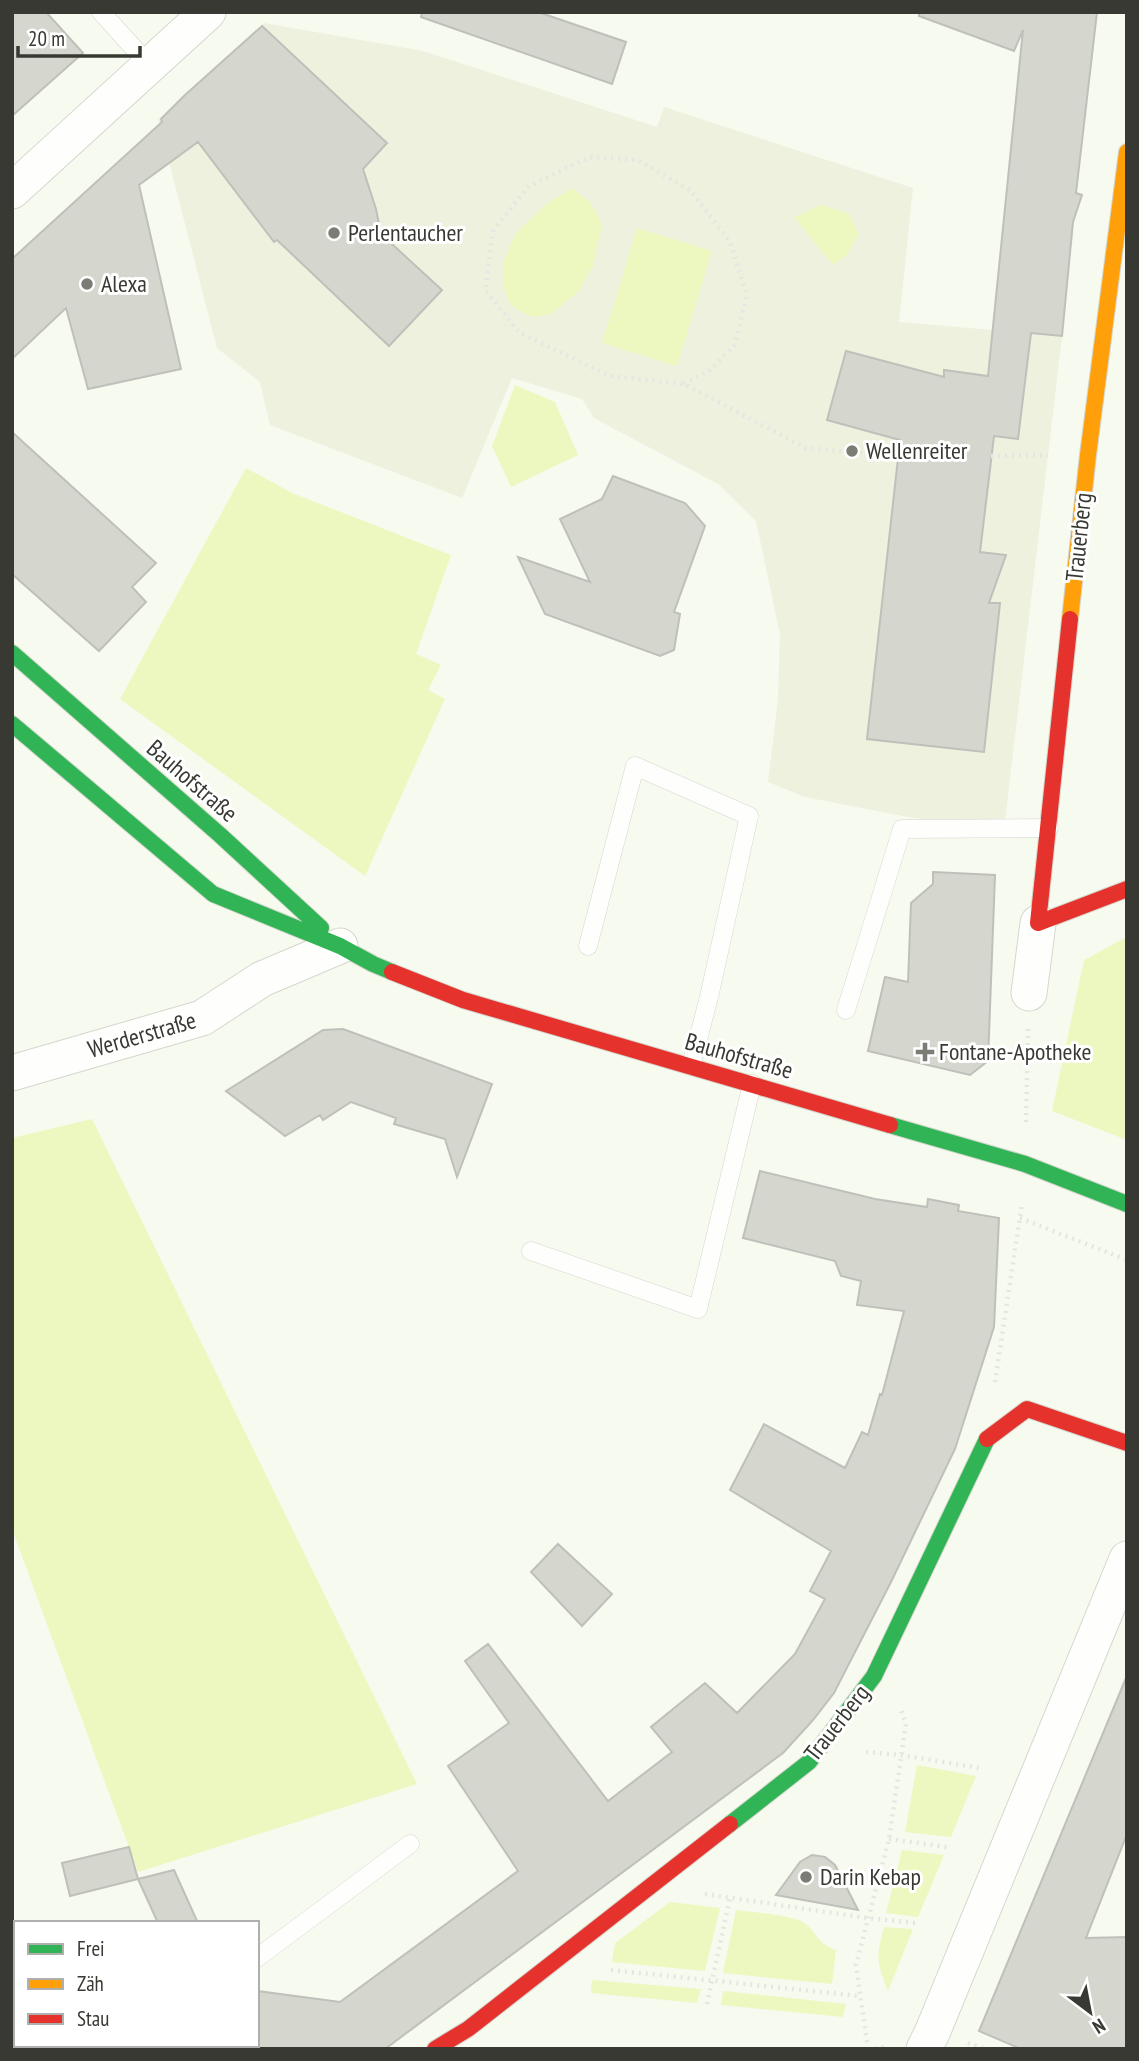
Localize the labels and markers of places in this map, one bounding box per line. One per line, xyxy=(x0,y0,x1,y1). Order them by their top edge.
place label: Perlentaucher xyxy=(348,217,463,248)
marker: Perlentaucher xyxy=(326,225,342,241)
place label: Alexa xyxy=(101,268,147,299)
marker: Alexa xyxy=(79,276,95,292)
place label: Wellenreiter xyxy=(866,435,968,466)
marker: Wellenreiter xyxy=(844,443,860,459)
place label: Fontane-Apotheke xyxy=(939,1036,1092,1067)
marker: Fontane-Apotheke xyxy=(917,1044,933,1060)
place label: Darin Kebap xyxy=(820,1861,921,1892)
marker: Darin Kebap xyxy=(798,1869,814,1885)

